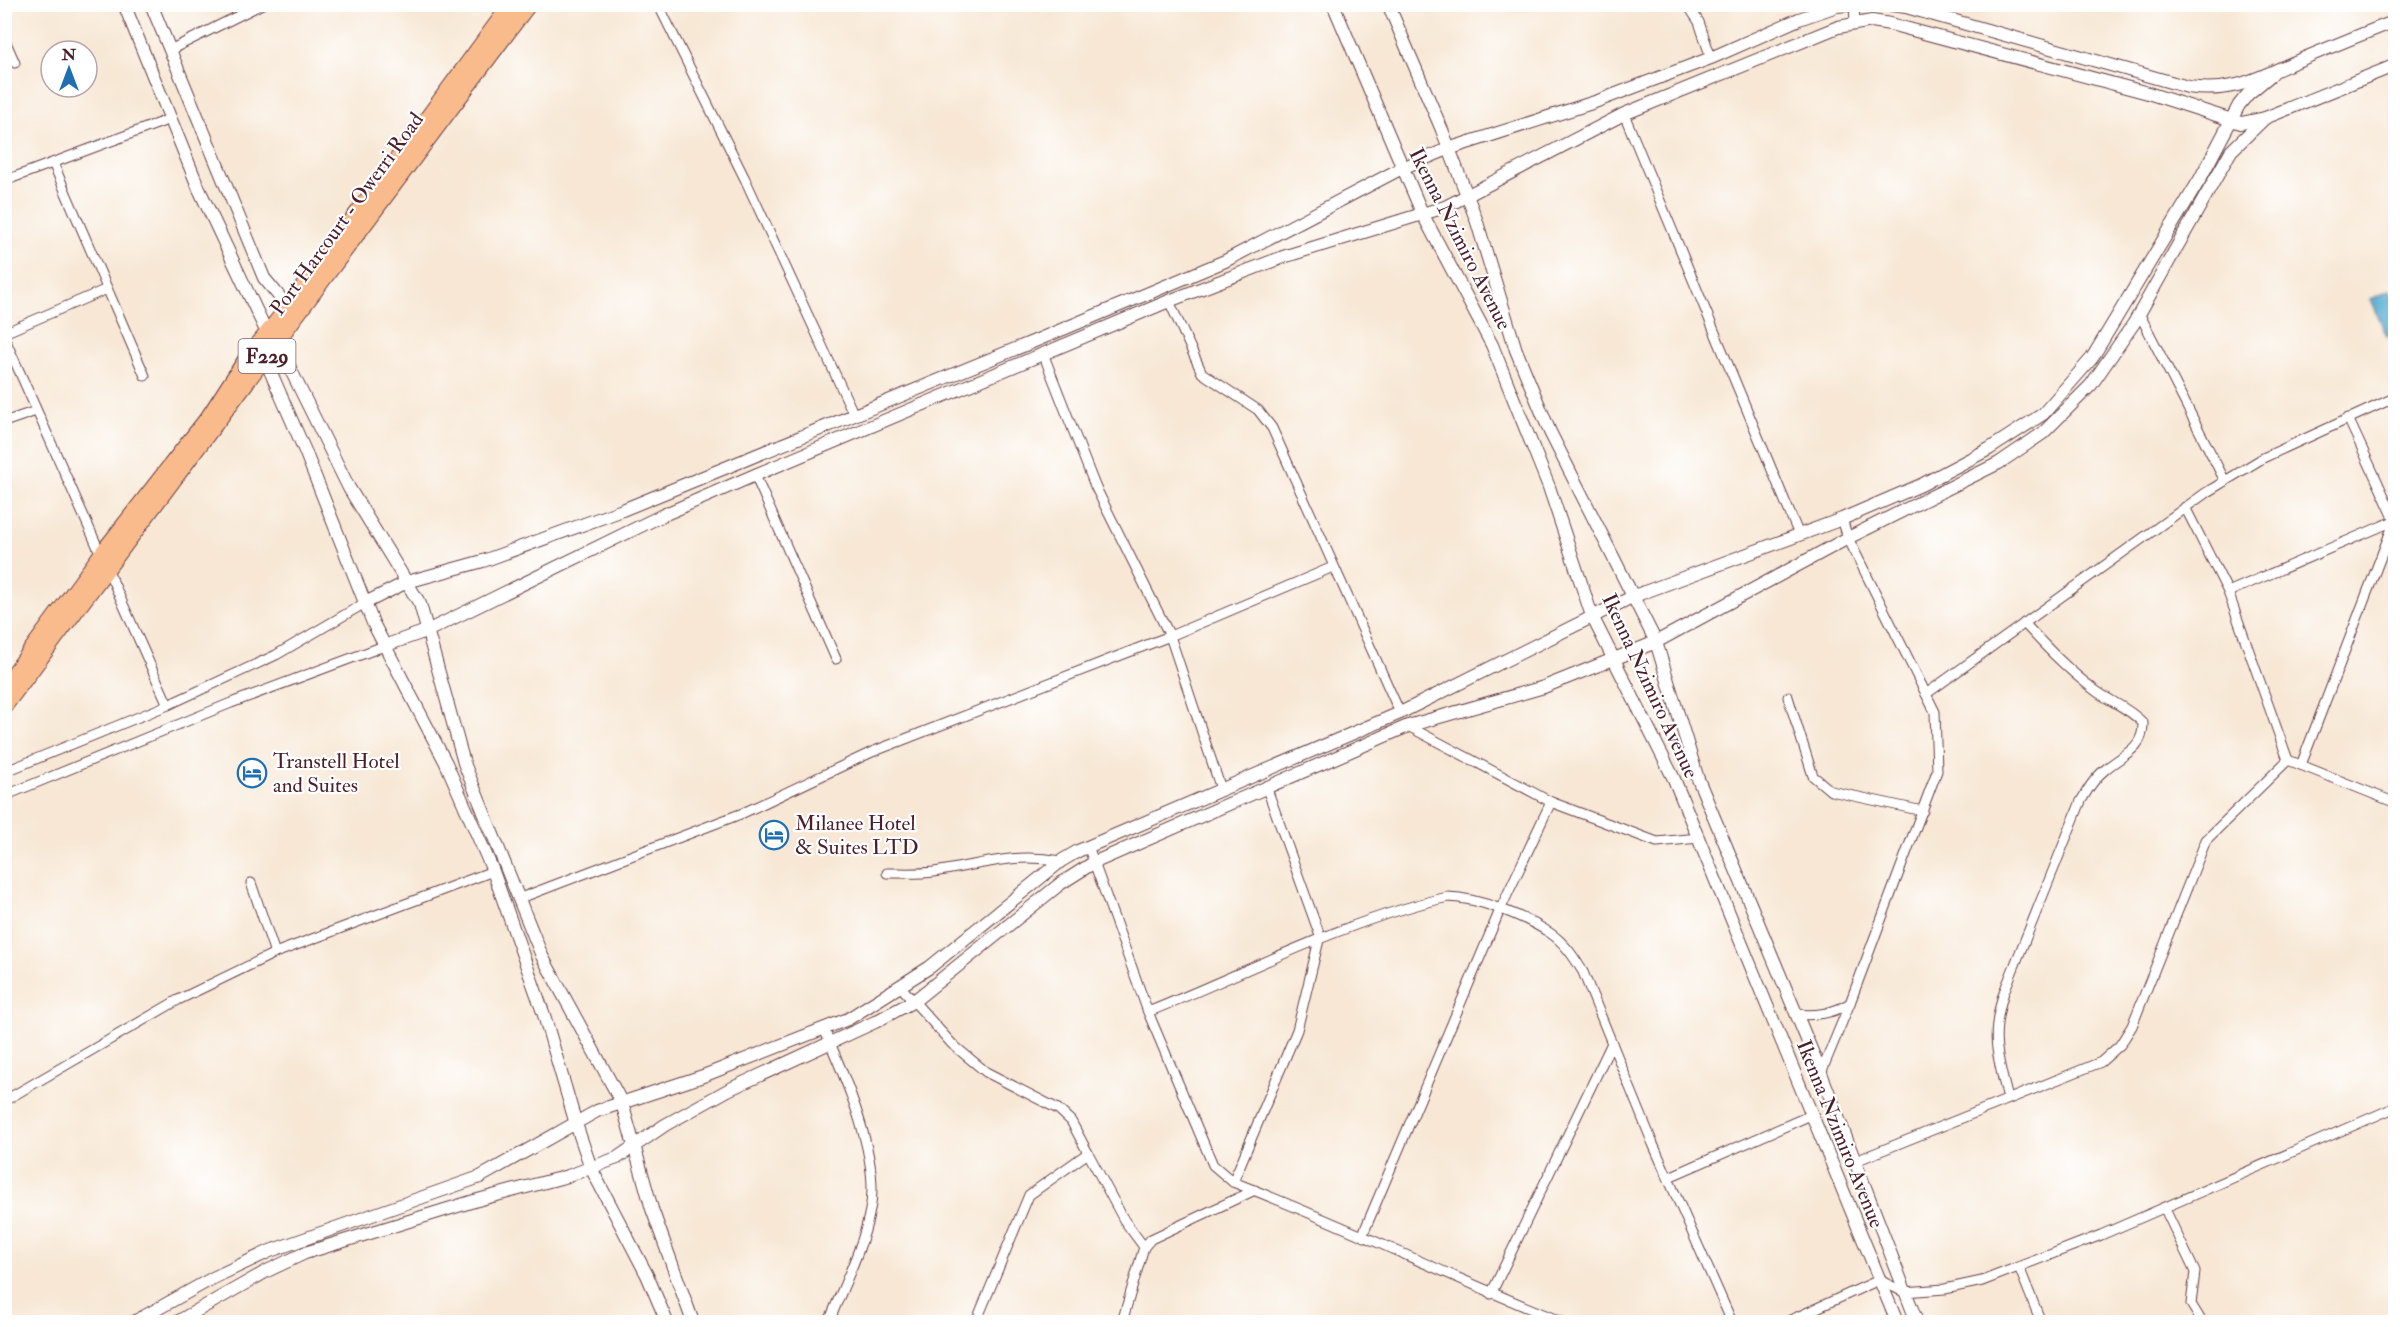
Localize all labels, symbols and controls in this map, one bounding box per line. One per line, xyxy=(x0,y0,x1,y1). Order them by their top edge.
north arrow xyxy=(39,39,99,99)
text: N xyxy=(61,45,77,65)
street label: Port Harcourt - Owerri Road xyxy=(264,107,430,321)
street label: Ikenna Nzimiro Avenue xyxy=(1402,143,1518,335)
road number: F229 xyxy=(238,339,296,373)
street label: Ikenna Nzimiro Avenue xyxy=(1595,589,1705,783)
place label: Transtell Hotel and Suites xyxy=(273,748,400,799)
hotel icon: Transtell Hotel and Suites xyxy=(236,757,268,789)
place label: Milanee Hotel & Suites LTD xyxy=(795,810,919,861)
hotel icon: Milanee Hotel & Suites LTD xyxy=(758,819,790,851)
street label: Ikenna Nzimiro Avenue xyxy=(1790,1036,1890,1232)

